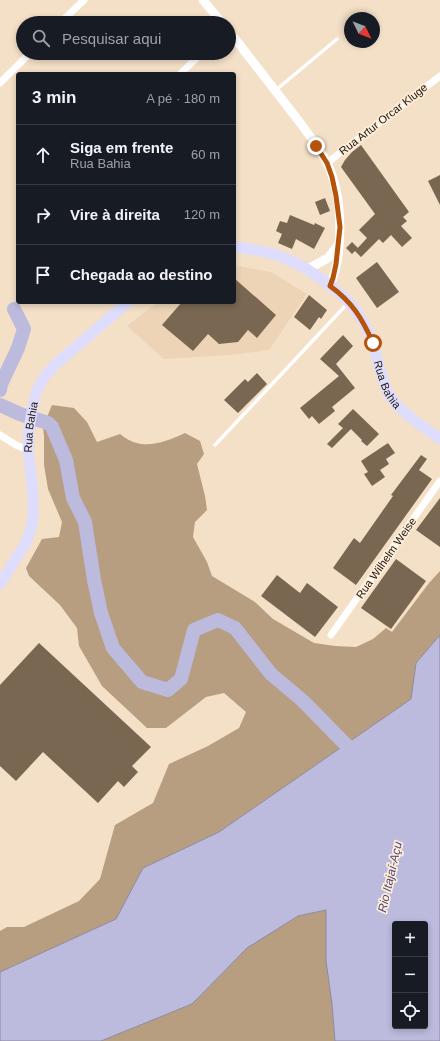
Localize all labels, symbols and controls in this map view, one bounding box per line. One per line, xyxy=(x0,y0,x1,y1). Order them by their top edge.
north arrow xyxy=(344,12,380,48)
search box xyxy=(16,16,236,60)
icon: search xyxy=(30,27,52,49)
text: Pesquisar aqui xyxy=(62,30,161,47)
street label: Rua Artur Orcar Kluge xyxy=(337,81,429,157)
text: 3 min xyxy=(32,88,76,107)
text: A pé · 180 m xyxy=(146,91,220,106)
route end xyxy=(307,137,325,155)
text: Siga em frente xyxy=(70,139,173,156)
icon: ahead xyxy=(32,144,54,166)
text: 60 m xyxy=(191,147,220,162)
text: Rua Bahia xyxy=(70,156,131,171)
icon: right xyxy=(32,204,54,226)
text: Vire à direita xyxy=(70,206,160,223)
text: 120 m xyxy=(184,207,220,222)
icon: arrive xyxy=(32,264,54,286)
text: Chegada ao destino xyxy=(70,266,213,283)
route start xyxy=(364,334,382,352)
street label: Rua Bahia xyxy=(372,359,404,411)
street label: Rua Bahia xyxy=(22,400,40,453)
street label: Rua Wilhelm Weise xyxy=(354,515,418,601)
water label: Rio Itajaí-Açu xyxy=(375,840,405,914)
map controls xyxy=(392,921,428,1029)
button: + xyxy=(392,921,428,957)
button: − xyxy=(392,957,428,993)
button: locate xyxy=(392,993,428,1029)

